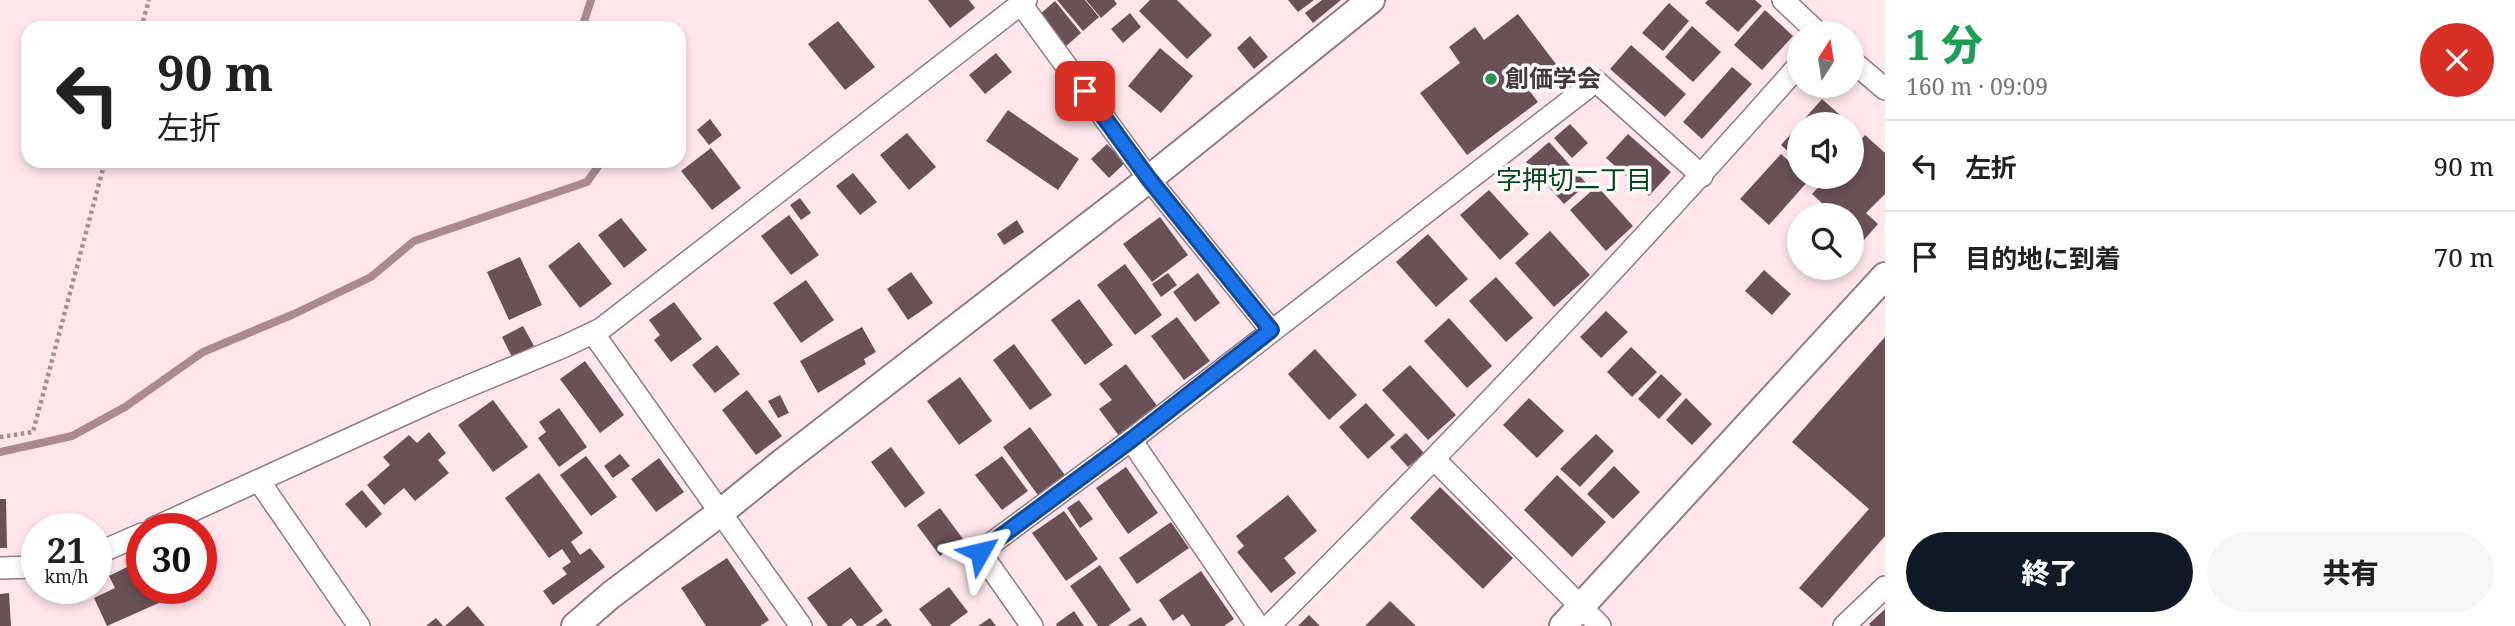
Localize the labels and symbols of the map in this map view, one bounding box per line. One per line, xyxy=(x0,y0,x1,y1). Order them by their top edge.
north arrow xyxy=(1787,21,1864,98)
pin xyxy=(1055,61,1115,121)
place label: 創価学会 xyxy=(1505,61,1601,94)
marker: 創価学会 xyxy=(1483,71,1499,87)
district label: 字押切二丁目 xyxy=(1496,161,1652,197)
speed limit sign: 30 xyxy=(126,513,217,604)
position arrow xyxy=(943,515,1017,589)

